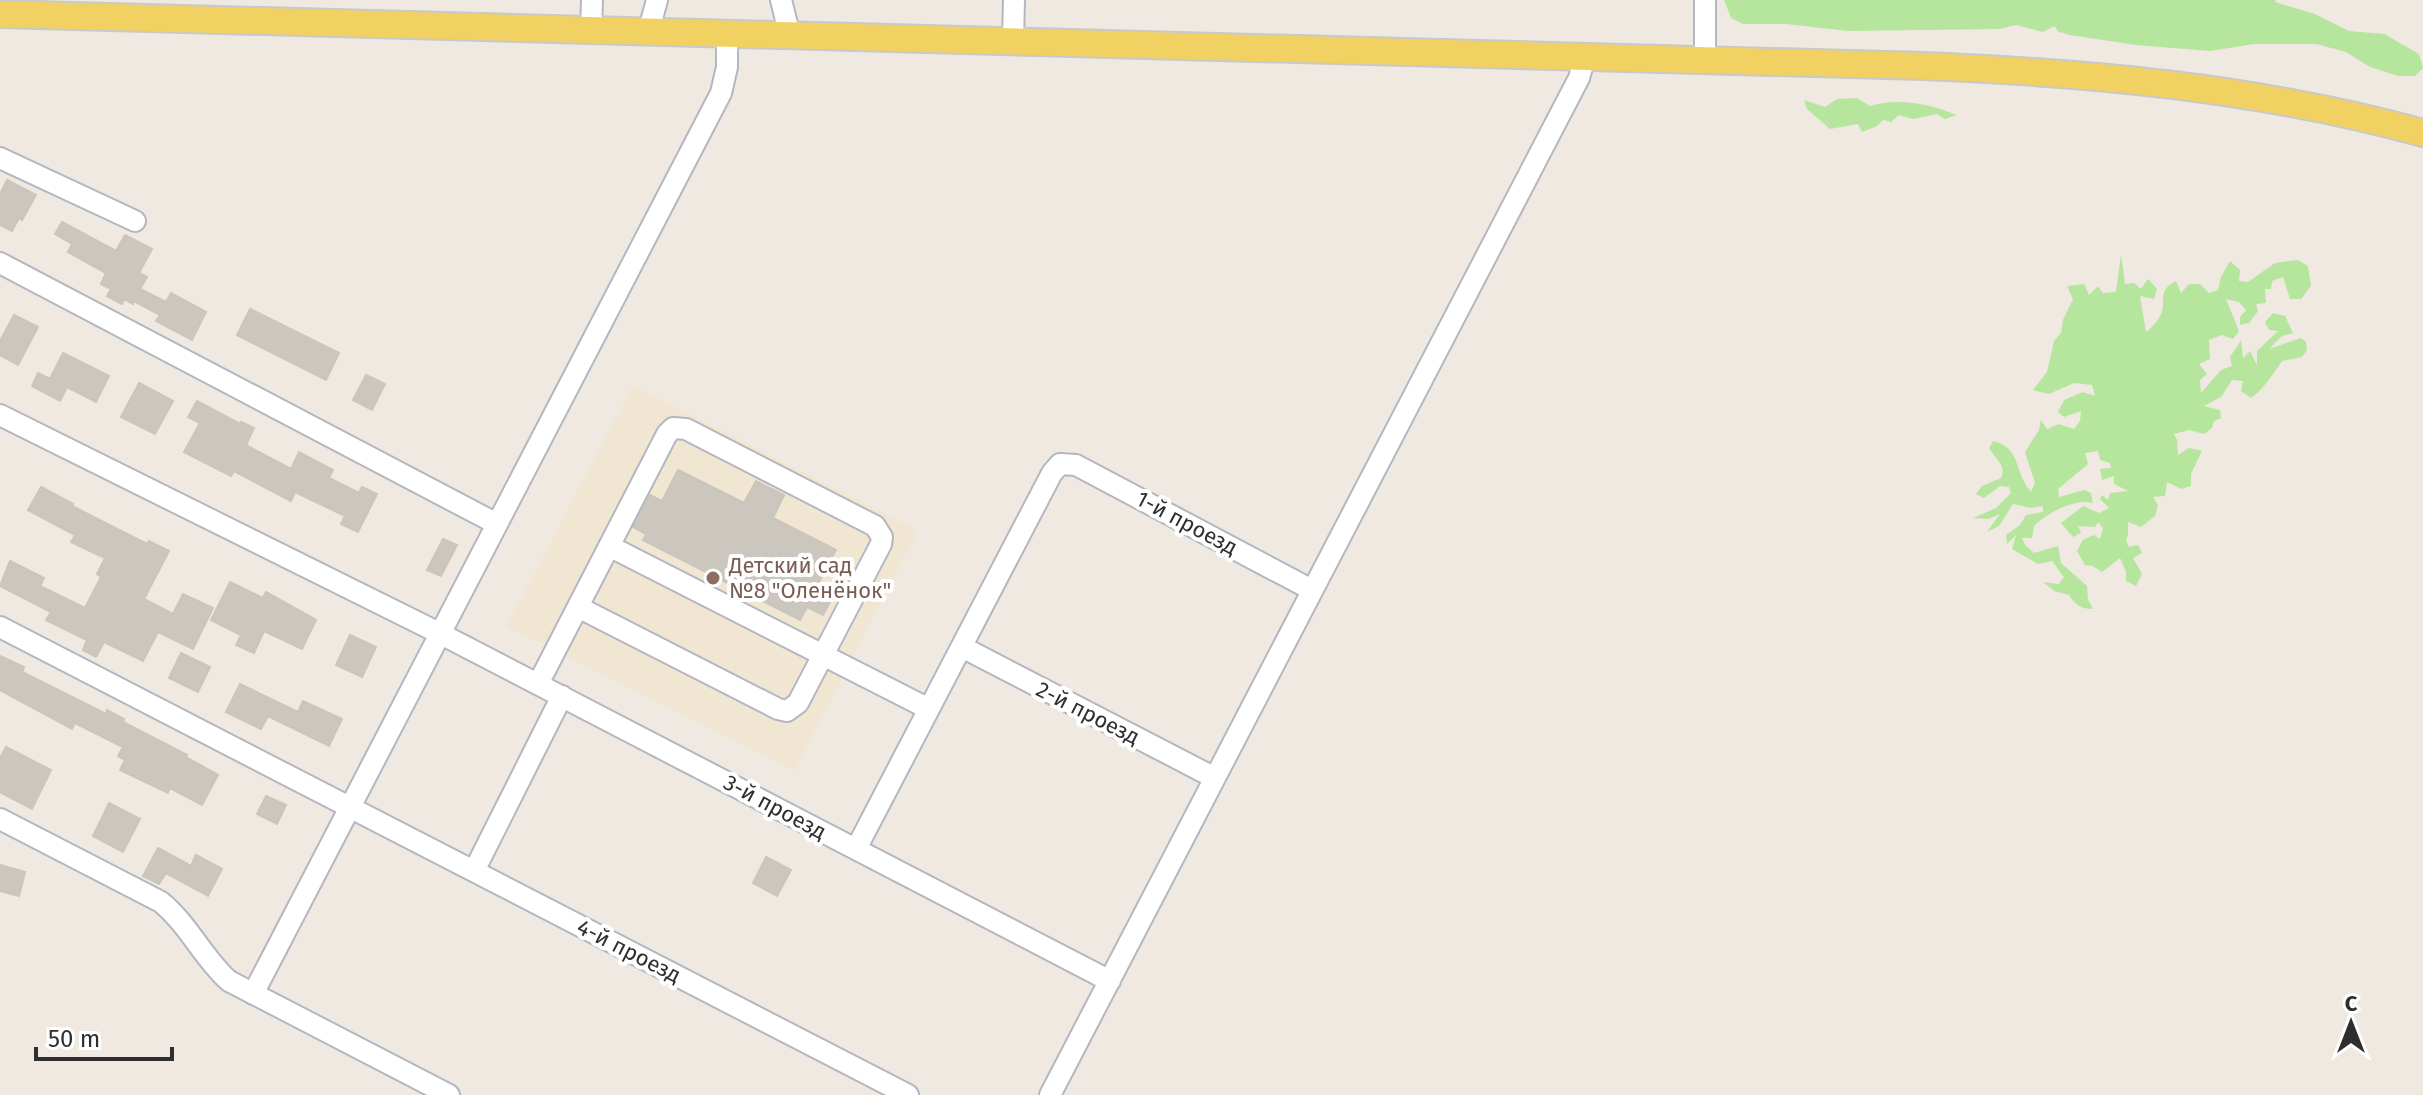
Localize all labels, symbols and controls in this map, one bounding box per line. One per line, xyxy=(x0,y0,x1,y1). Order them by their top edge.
street label: 1-й проезд xyxy=(1132,485,1242,561)
place label: Детский сад №8 "Оленёнок" xyxy=(728,552,891,604)
marker: Детский сад №8 "Оленёнок" xyxy=(704,569,722,587)
street label: 2-й проезд xyxy=(1032,676,1144,750)
street label: 3-й проезд xyxy=(719,769,831,845)
street label: 4-й проезд xyxy=(573,913,685,989)
north arrow xyxy=(2311,983,2391,1063)
text: С xyxy=(2345,990,2358,1017)
scale bar xyxy=(36,1011,172,1061)
text: 50 m xyxy=(48,1025,100,1053)

